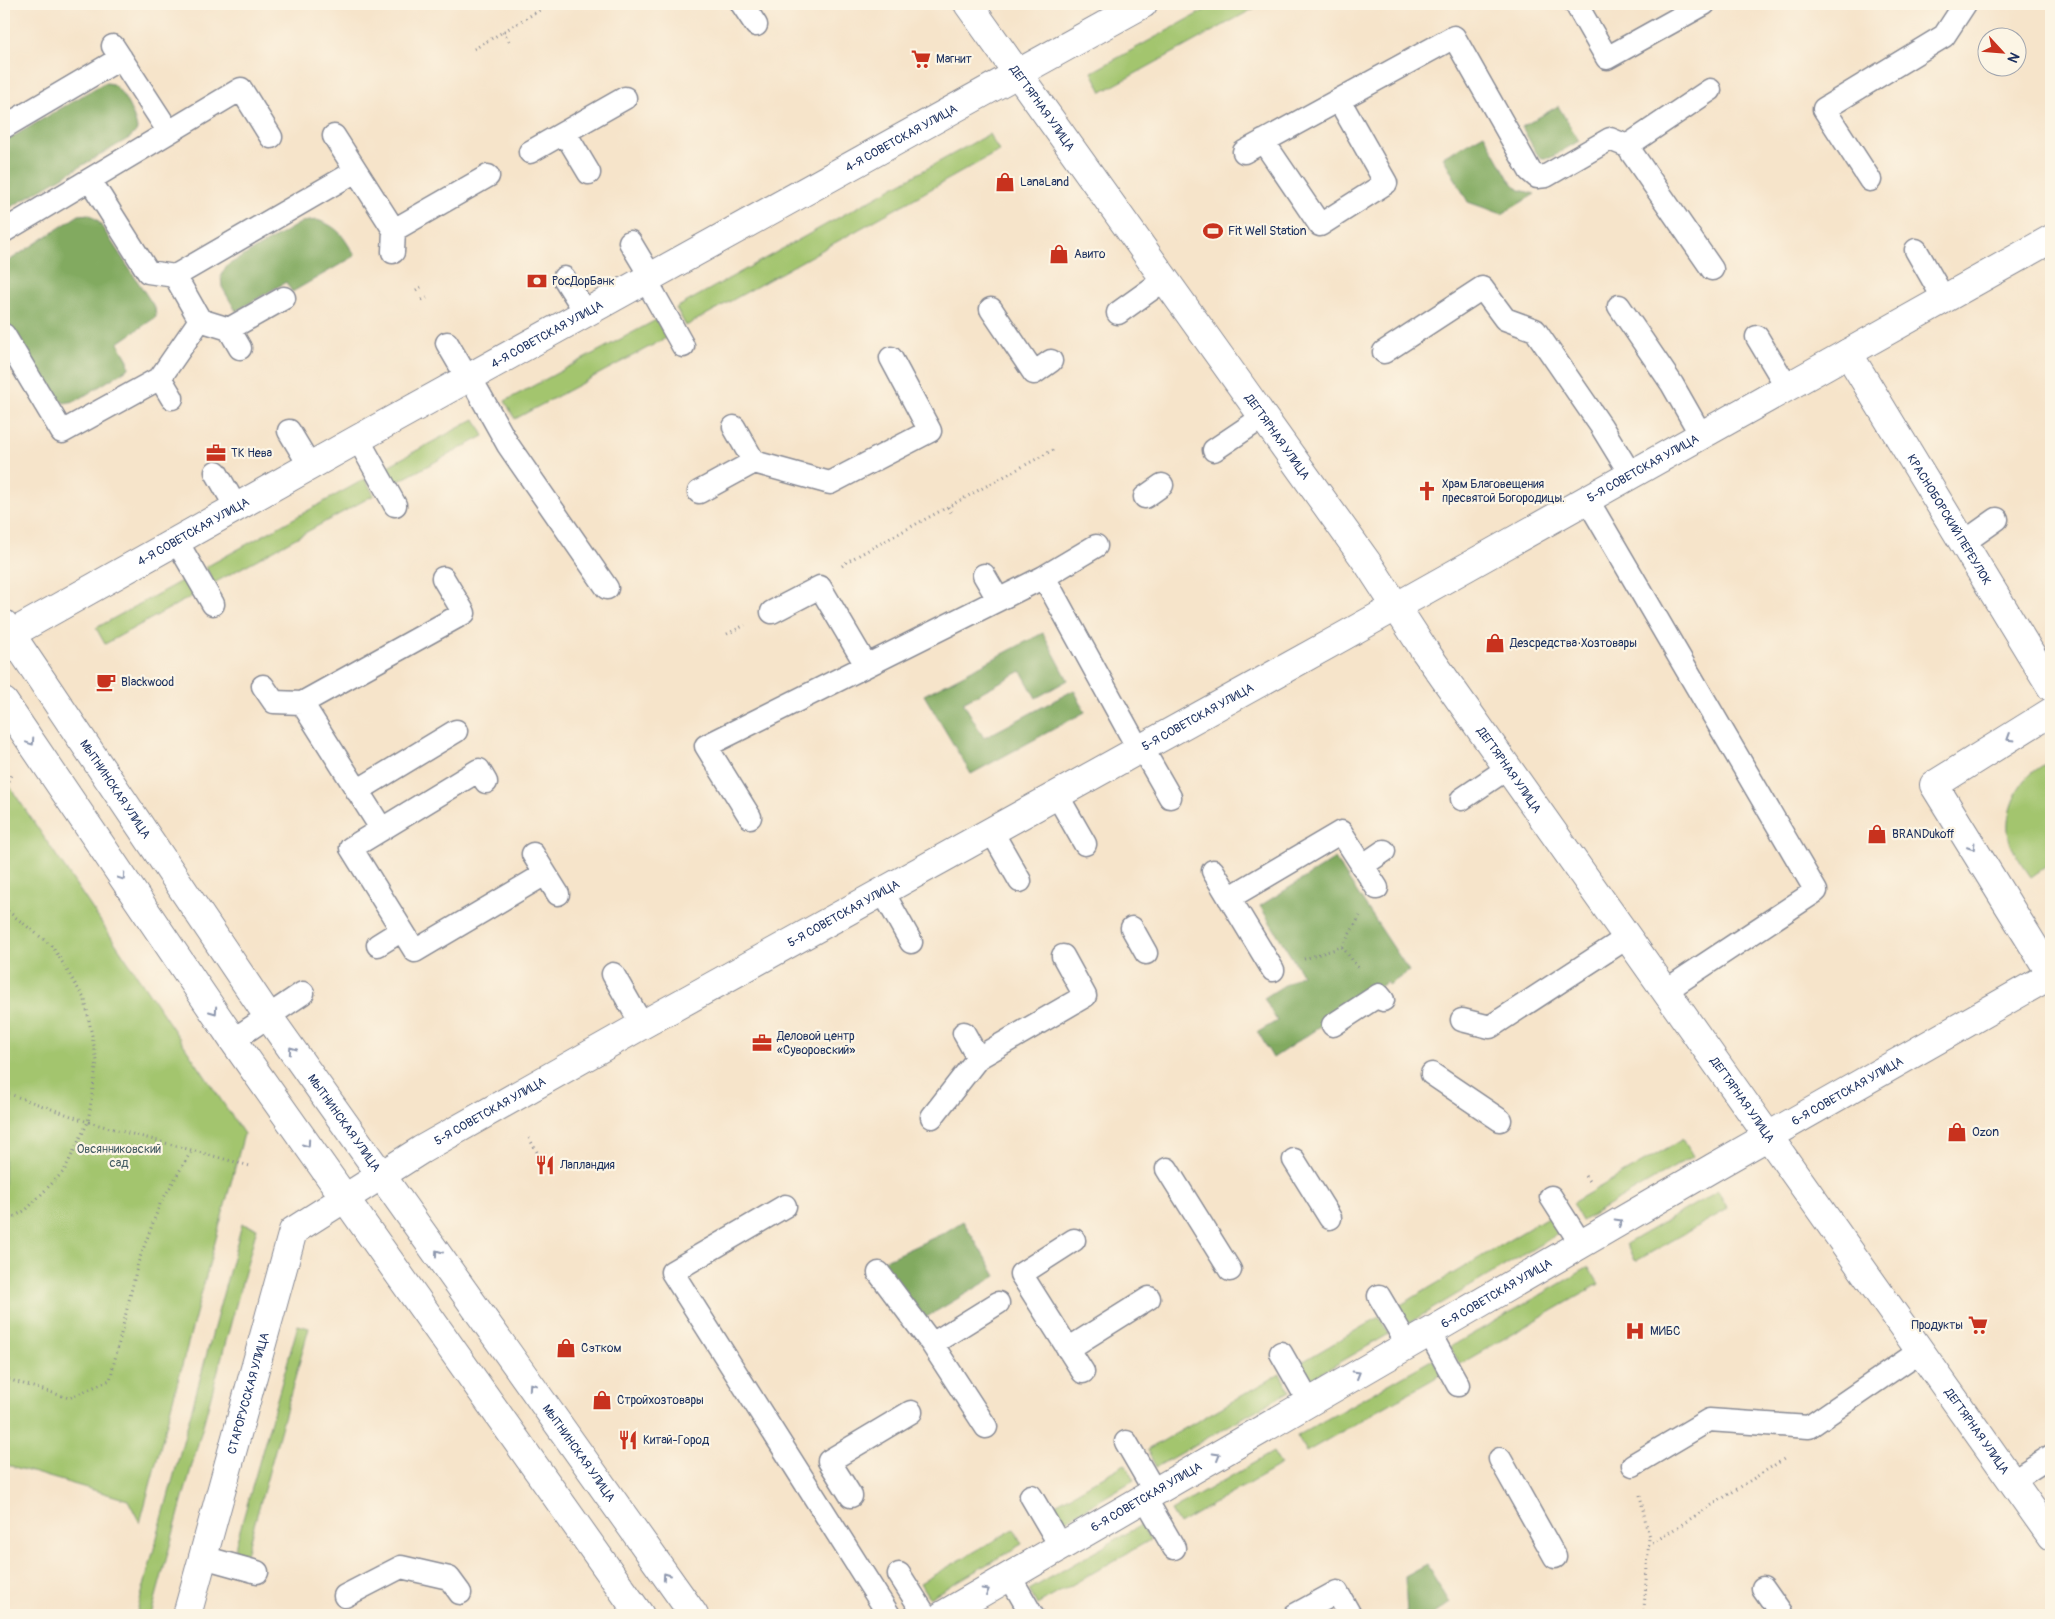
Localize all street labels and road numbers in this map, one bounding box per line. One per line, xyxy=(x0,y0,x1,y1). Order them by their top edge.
street label: ДЕГТЯРНАЯ УЛИЦА xyxy=(1006,62,1078,154)
street label: 4-Я СОВЕТСКАЯ УЛИЦА xyxy=(843,101,960,176)
street label: 4-Я СОВЕТСКАЯ УЛИЦА xyxy=(488,298,606,372)
street label: ДЕГТЯРНАЯ УЛИЦА xyxy=(1241,391,1313,483)
street label: 5-Я СОВЕТСКАЯ УЛИЦА xyxy=(1585,431,1702,506)
street label: КРАСНОБОРСКИЙ ПЕРЕУЛОК xyxy=(1903,452,1994,588)
street label: 4-Я СОВЕТСКАЯ УЛИЦА xyxy=(135,495,252,569)
street label: 5-Я СОВЕТСКАЯ УЛИЦА xyxy=(1139,680,1257,754)
street label: ДЕГТЯРНАЯ УЛИЦА xyxy=(1473,724,1544,816)
street label: МЫТНИНСКАЯ УЛИЦА xyxy=(76,737,153,842)
street label: 5-Я СОВЕТСКАЯ УЛИЦА xyxy=(785,877,902,951)
street label: ДЕГТЯРНАЯ УЛИЦА xyxy=(1706,1053,1778,1146)
street label: 6-Я СОВЕТСКАЯ УЛИЦА xyxy=(1789,1054,1906,1129)
street label: МЫТНИНСКАЯ УЛИЦА xyxy=(304,1072,384,1175)
street label: 5-Я СОВЕТСКАЯ УЛИЦА xyxy=(432,1074,549,1149)
street label: 6-Я СОВЕТСКАЯ УЛИЦА xyxy=(1438,1256,1555,1332)
street label: СТАРОРУССКАЯ УЛИЦА xyxy=(225,1331,273,1456)
street label: ДЕГТЯРНАЯ УЛИЦА xyxy=(1940,1385,2012,1478)
street label: МЫТНИНСКАЯ УЛИЦА xyxy=(539,1402,618,1505)
street label: 6-Я СОВЕТСКАЯ УЛИЦА xyxy=(1088,1459,1205,1536)

